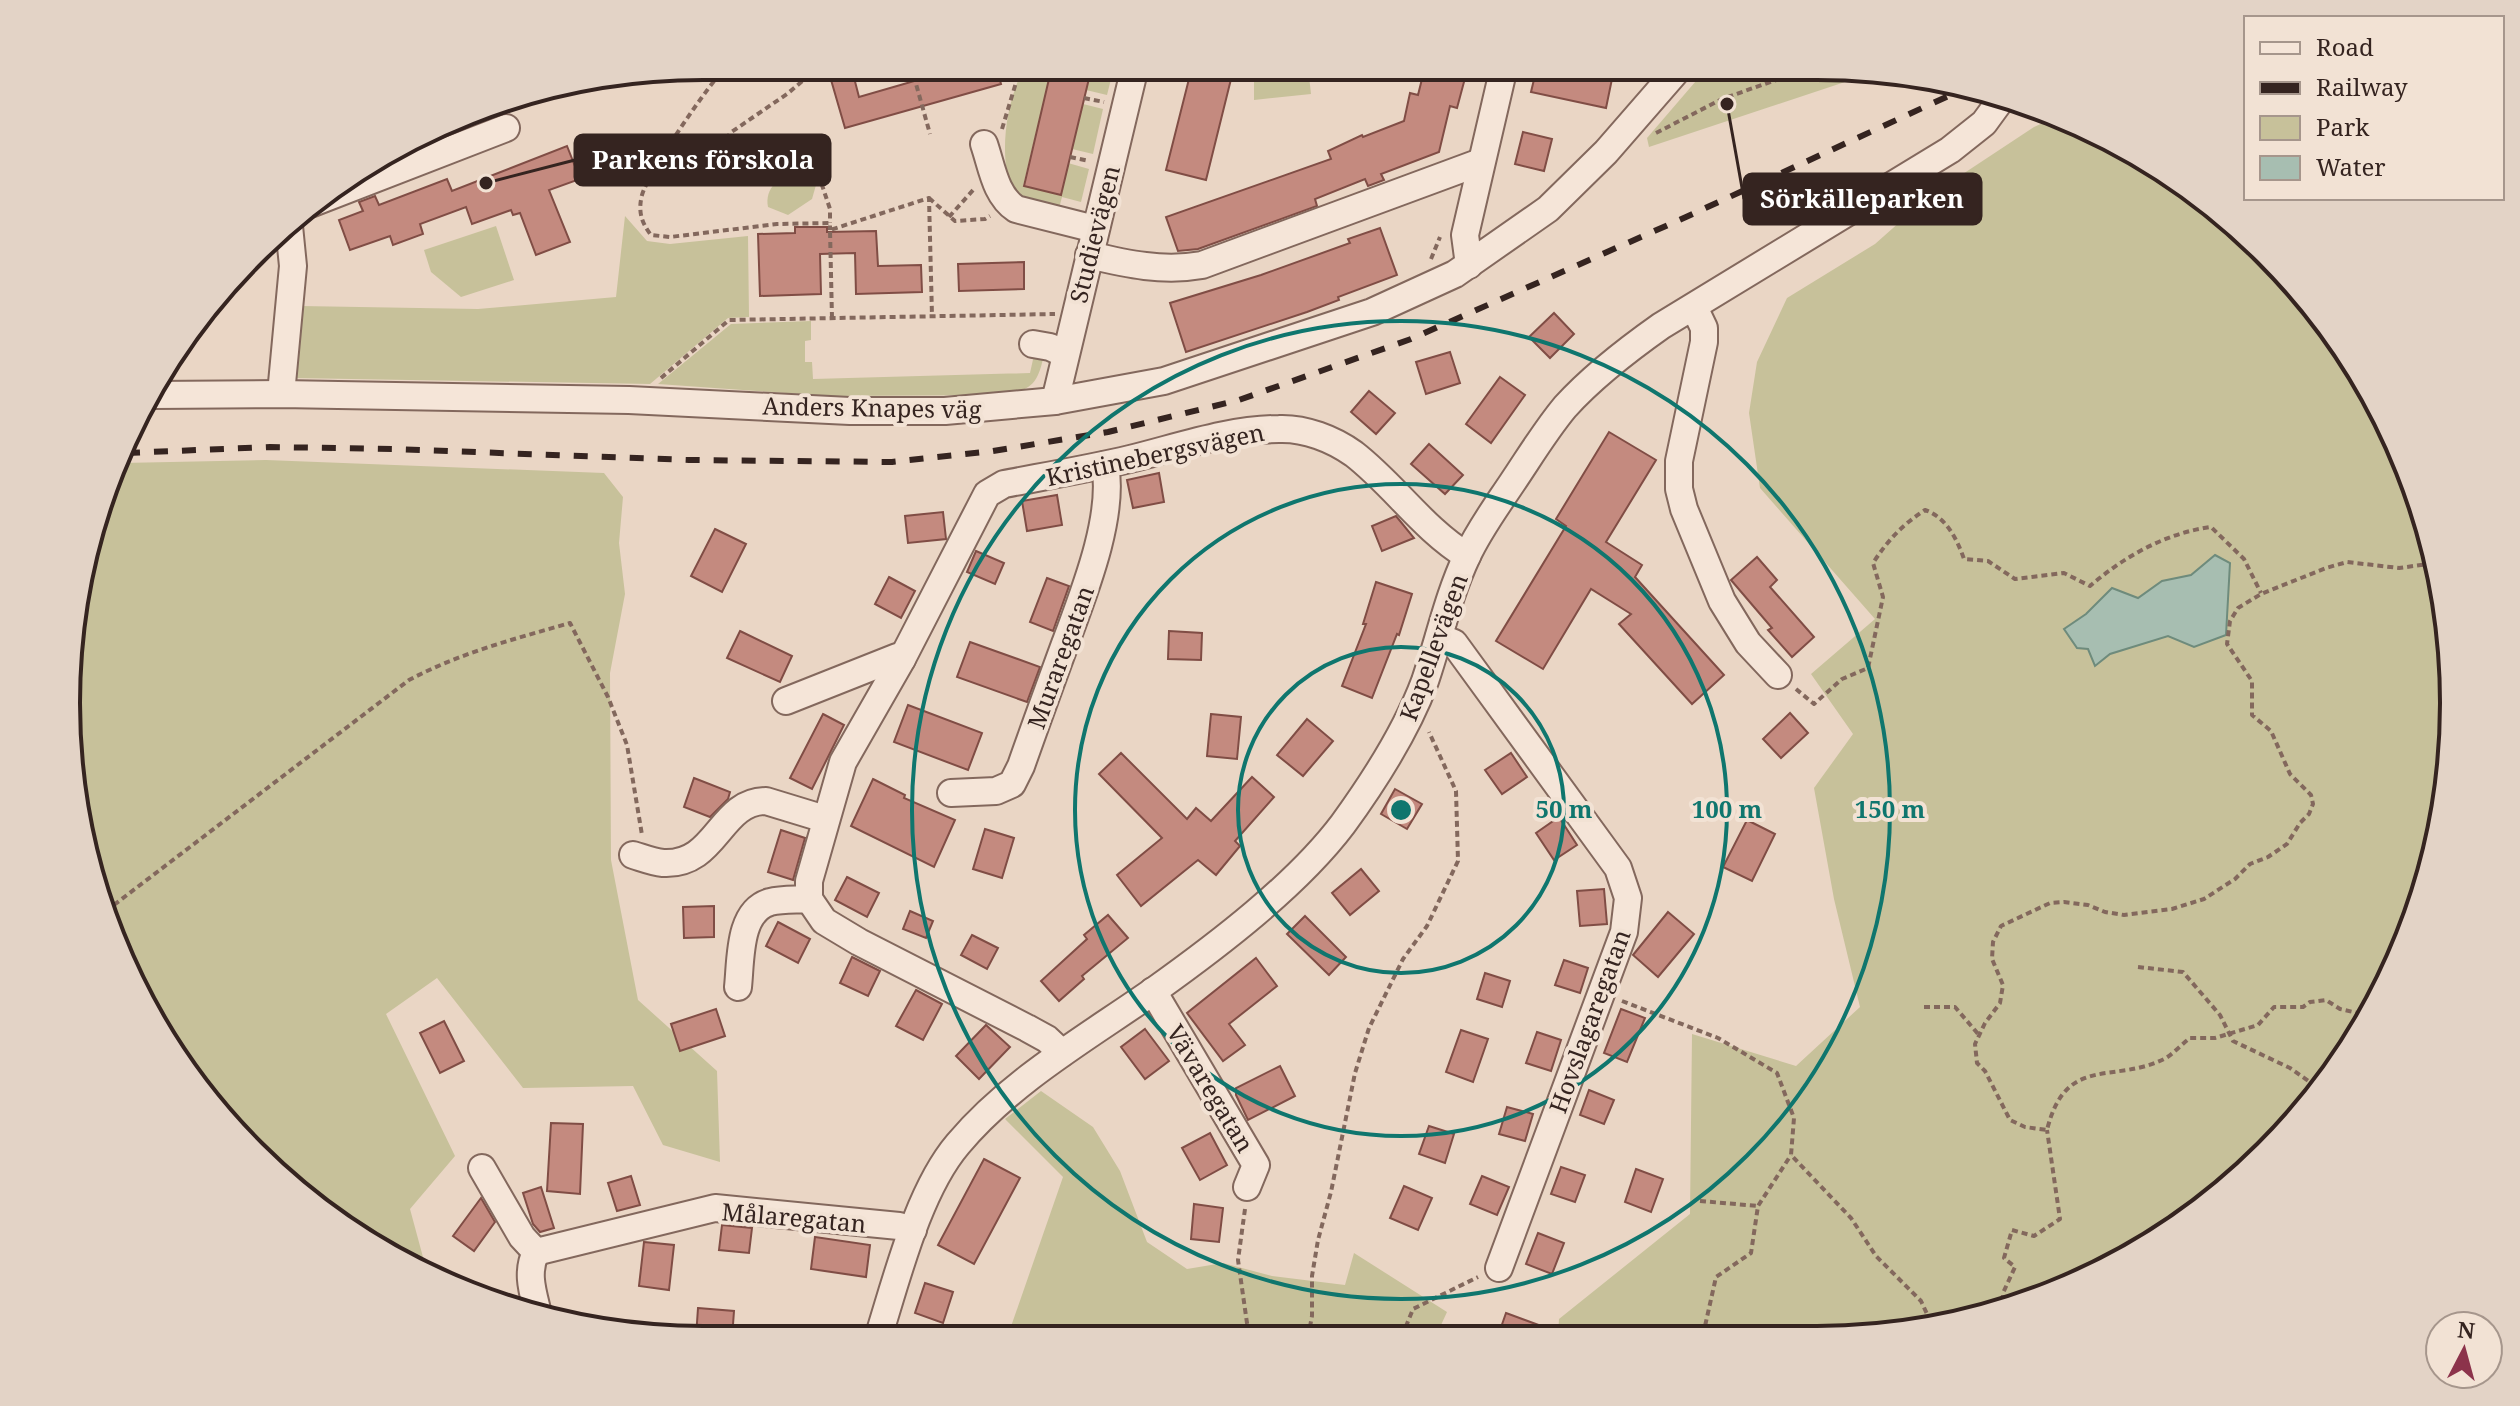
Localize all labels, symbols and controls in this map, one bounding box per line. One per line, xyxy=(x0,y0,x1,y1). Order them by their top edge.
legend xyxy=(2244,16,2504,200)
text: Road xyxy=(2316,30,2374,63)
text: Railway xyxy=(2316,70,2408,103)
text: Park xyxy=(2316,110,2370,143)
callout: Parkens förskola xyxy=(575,135,830,185)
text: Parkens förskola xyxy=(592,141,814,177)
text: Water xyxy=(2316,150,2386,183)
street label: Studievägen xyxy=(1061,162,1127,306)
callout: Sörkälleparken xyxy=(1744,174,1981,224)
text: Sörkälleparken xyxy=(1760,180,1964,216)
street label: Anders Knapes väg xyxy=(762,389,982,425)
street label: Kristinebergsvägen xyxy=(1043,415,1267,493)
street label: Kapellevägen xyxy=(1391,569,1475,725)
street label: Muraregatan xyxy=(1019,581,1101,733)
text: 50 m xyxy=(1535,792,1593,825)
text: 100 m xyxy=(1692,792,1763,825)
text: 150 m xyxy=(1855,792,1926,825)
centre of rings xyxy=(1387,796,1415,824)
street label: Hovslagaregatan xyxy=(1540,925,1638,1117)
street label: Vävaregatan xyxy=(1160,1018,1262,1158)
street label: Målaregatan xyxy=(720,1194,868,1240)
north arrow xyxy=(2424,1310,2504,1390)
text: N xyxy=(2456,1313,2476,1345)

